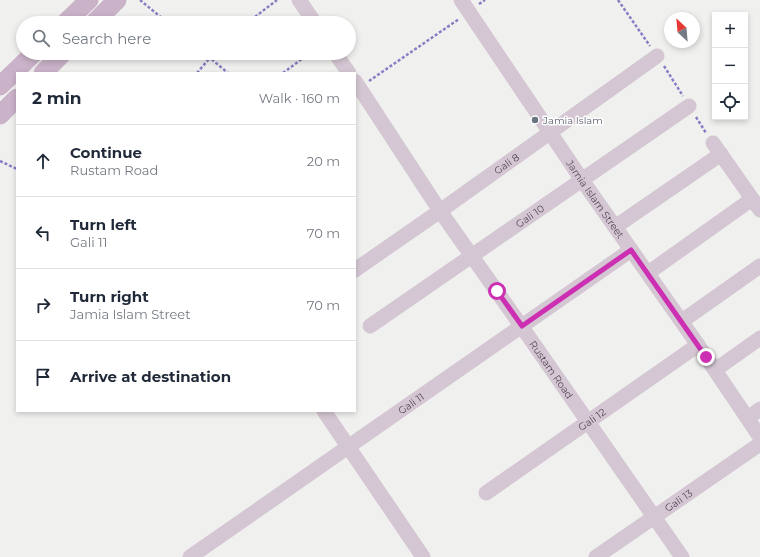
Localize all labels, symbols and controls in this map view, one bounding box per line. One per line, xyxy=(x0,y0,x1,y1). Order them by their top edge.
north arrow xyxy=(664,12,700,48)
map controls xyxy=(712,12,748,120)
button: + xyxy=(712,12,748,48)
search box xyxy=(16,16,356,60)
icon: search xyxy=(30,27,52,49)
text: Search here xyxy=(62,29,151,48)
button: − xyxy=(712,48,748,84)
button: locate xyxy=(712,84,748,120)
text: 2 min xyxy=(32,88,82,108)
text: Walk · 160 m xyxy=(259,90,340,106)
place label: Jamia Islam xyxy=(542,114,603,127)
marker: Jamia Islam xyxy=(530,115,540,125)
text: Continue xyxy=(70,143,142,162)
icon: ahead xyxy=(32,150,54,172)
street label: Gali 8 xyxy=(491,150,522,177)
text: 20 m xyxy=(307,153,340,169)
street label: Jamia Islam Street xyxy=(563,156,627,241)
text: Rustam Road xyxy=(70,162,158,178)
street label: Gali 10 xyxy=(513,201,547,230)
text: Turn left xyxy=(70,215,137,234)
icon: left xyxy=(32,222,54,244)
text: 70 m xyxy=(307,225,340,241)
text: Gali 11 xyxy=(70,234,108,250)
route start xyxy=(488,282,506,300)
text: Turn right xyxy=(70,287,149,306)
icon: right xyxy=(32,294,54,316)
text: 70 m xyxy=(307,297,340,313)
text: Jamia Islam Street xyxy=(70,306,191,322)
street label: Rustam Road xyxy=(527,338,576,401)
route end xyxy=(697,348,715,366)
icon: arrive xyxy=(32,366,54,388)
text: Arrive at destination xyxy=(70,367,231,386)
street label: Gali 11 xyxy=(395,390,426,417)
street label: Gali 12 xyxy=(575,405,608,433)
street label: Gali 13 xyxy=(662,486,695,514)

